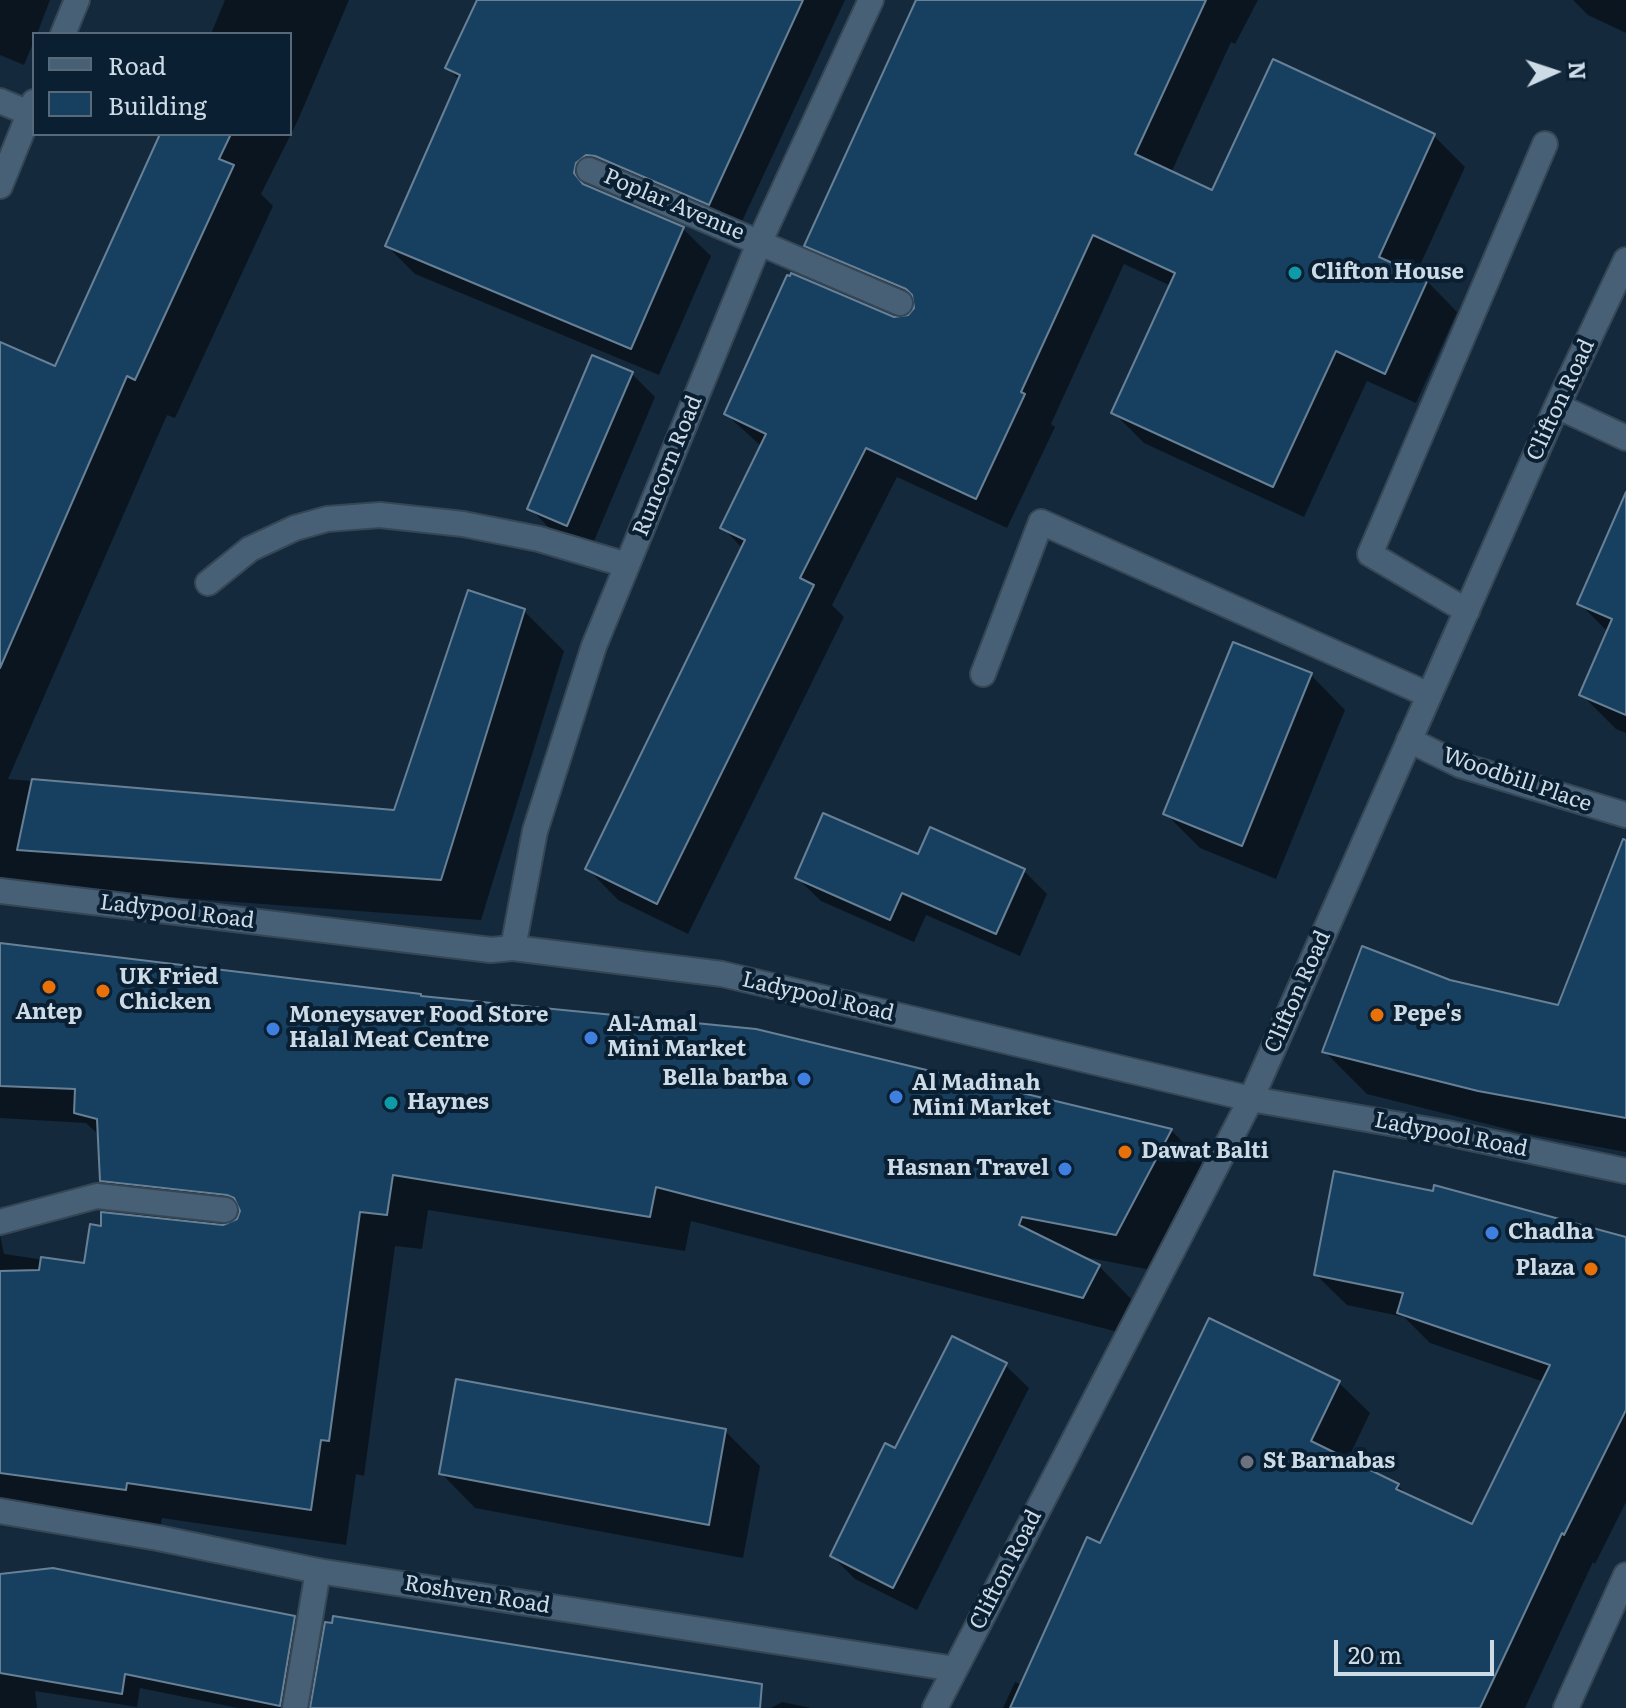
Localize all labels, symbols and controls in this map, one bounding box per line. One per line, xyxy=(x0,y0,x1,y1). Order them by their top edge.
legend xyxy=(32,32,292,136)
north arrow xyxy=(1514,32,1594,112)
text: Road xyxy=(108,47,166,82)
text: N xyxy=(1562,61,1595,81)
text: Building xyxy=(108,87,207,122)
street label: Poplar Avenue xyxy=(600,164,748,246)
place label: Clifton House xyxy=(1311,260,1464,286)
marker: Clifton House xyxy=(1286,264,1304,282)
street label: Clifton Road xyxy=(1521,335,1601,465)
street label: Runcorn Road xyxy=(628,392,708,540)
street label: Woodbill Place xyxy=(1439,742,1595,818)
street label: Ladypool Road xyxy=(98,889,256,935)
street label: Clifton Road xyxy=(1259,927,1337,1057)
place label: UK Fried Chicken xyxy=(119,965,219,1016)
street label: Ladypool Road xyxy=(739,967,897,1027)
marker: Antep xyxy=(40,978,58,996)
marker: UK Fried Chicken xyxy=(94,982,112,1000)
place label: Antep xyxy=(15,1000,83,1026)
place label: Pepe's xyxy=(1393,1002,1461,1028)
place label: Moneysaver Food Store Halal Meat Centre xyxy=(289,1003,548,1054)
marker: Pepe's xyxy=(1368,1006,1386,1024)
place label: Al-Amal Mini Market xyxy=(607,1012,746,1064)
marker: Moneysaver Food Store Halal Meat Centre xyxy=(264,1020,282,1038)
marker: Al-Amal Mini Market xyxy=(582,1029,600,1047)
place label: Bella barba xyxy=(662,1066,788,1092)
marker: Bella barba xyxy=(795,1070,813,1088)
place label: Al Madinah Mini Market xyxy=(912,1071,1051,1122)
marker: Al Madinah Mini Market xyxy=(887,1088,905,1106)
place label: Haynes xyxy=(407,1090,489,1116)
marker: Haynes xyxy=(382,1094,400,1112)
street label: Ladypool Road xyxy=(1372,1107,1530,1163)
place label: Dawat Balti xyxy=(1141,1139,1269,1165)
marker: Dawat Balti xyxy=(1116,1143,1134,1161)
place label: Hasnan Travel xyxy=(886,1156,1049,1182)
marker: Hasnan Travel xyxy=(1056,1160,1074,1178)
place label: Chadha xyxy=(1508,1220,1594,1246)
marker: Chadha xyxy=(1483,1224,1501,1242)
place label: Plaza xyxy=(1515,1256,1575,1282)
marker: Plaza xyxy=(1582,1260,1600,1278)
place label: St Barnabas xyxy=(1263,1449,1395,1475)
marker: St Barnabas xyxy=(1238,1453,1256,1471)
street label: Clifton Road xyxy=(964,1506,1048,1634)
street label: Roshven Road xyxy=(402,1570,552,1620)
scale bar xyxy=(1338,1624,1498,1674)
text: 20 m xyxy=(1348,1636,1402,1671)

